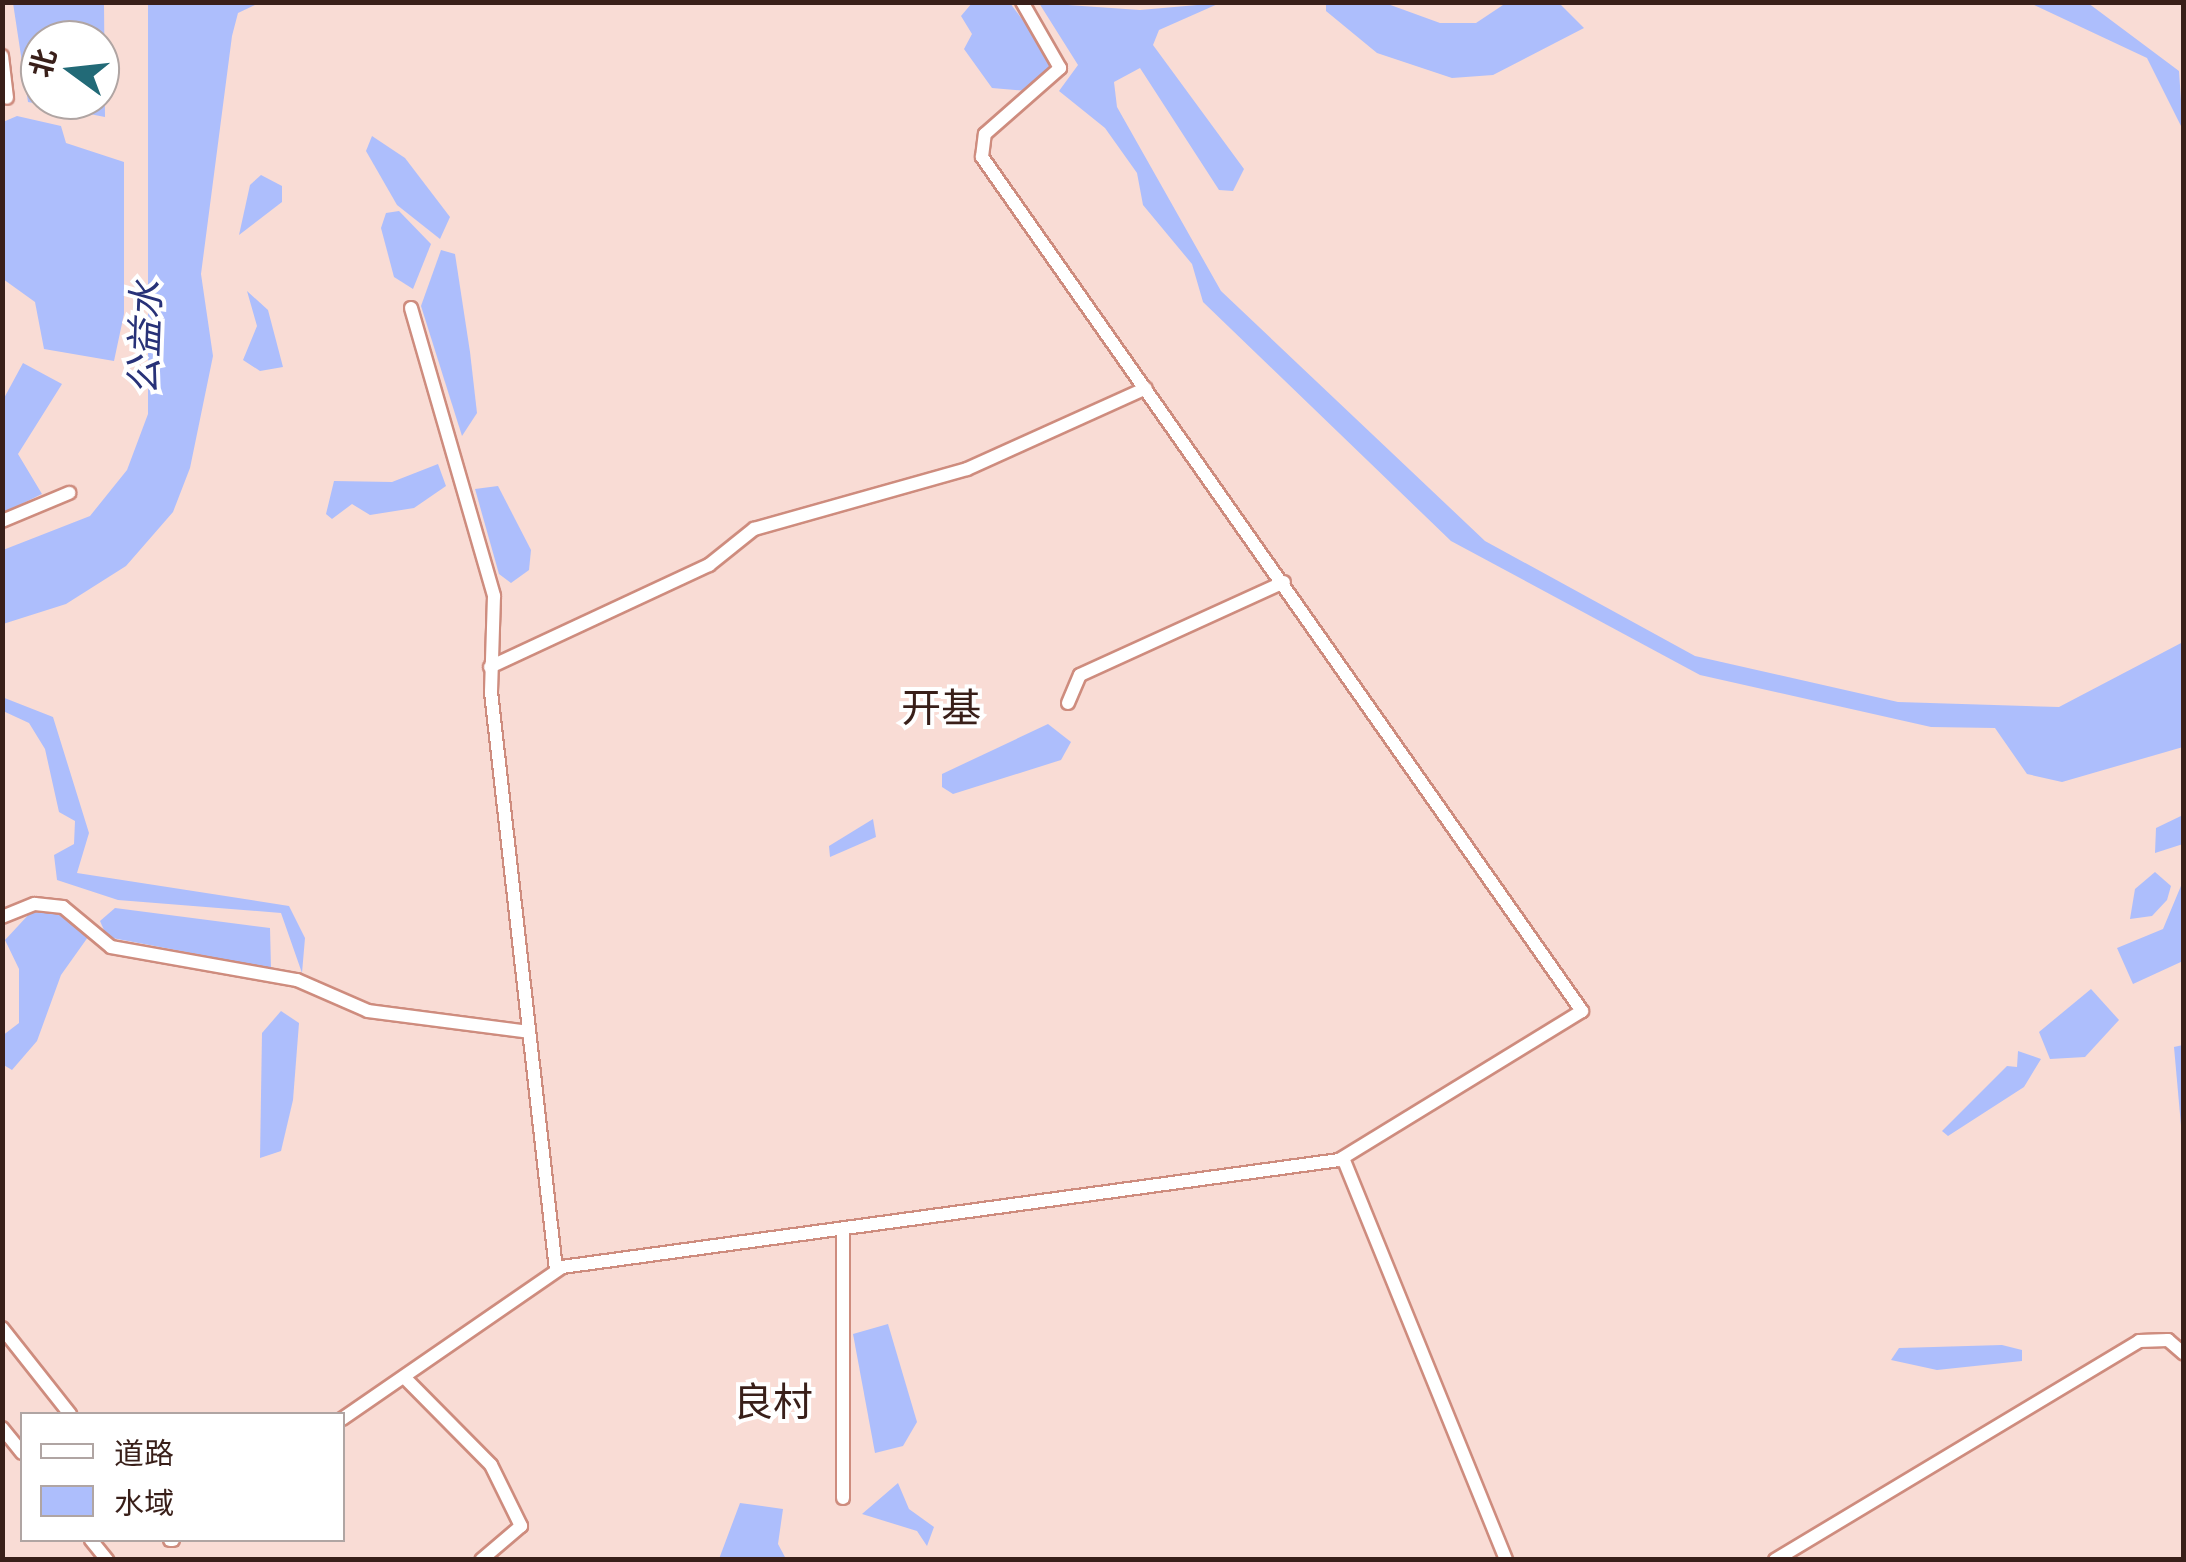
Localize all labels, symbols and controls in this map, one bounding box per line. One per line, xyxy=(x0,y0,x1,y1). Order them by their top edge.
north arrow xyxy=(20,20,120,120)
text: 北 xyxy=(21,44,64,81)
water label: 公益水 xyxy=(119,280,169,396)
district label: 开基 xyxy=(901,683,981,731)
district label: 良村 xyxy=(733,1377,813,1425)
legend xyxy=(20,1412,345,1542)
text: 道路 xyxy=(114,1433,174,1472)
text: 水域 xyxy=(114,1483,174,1522)

